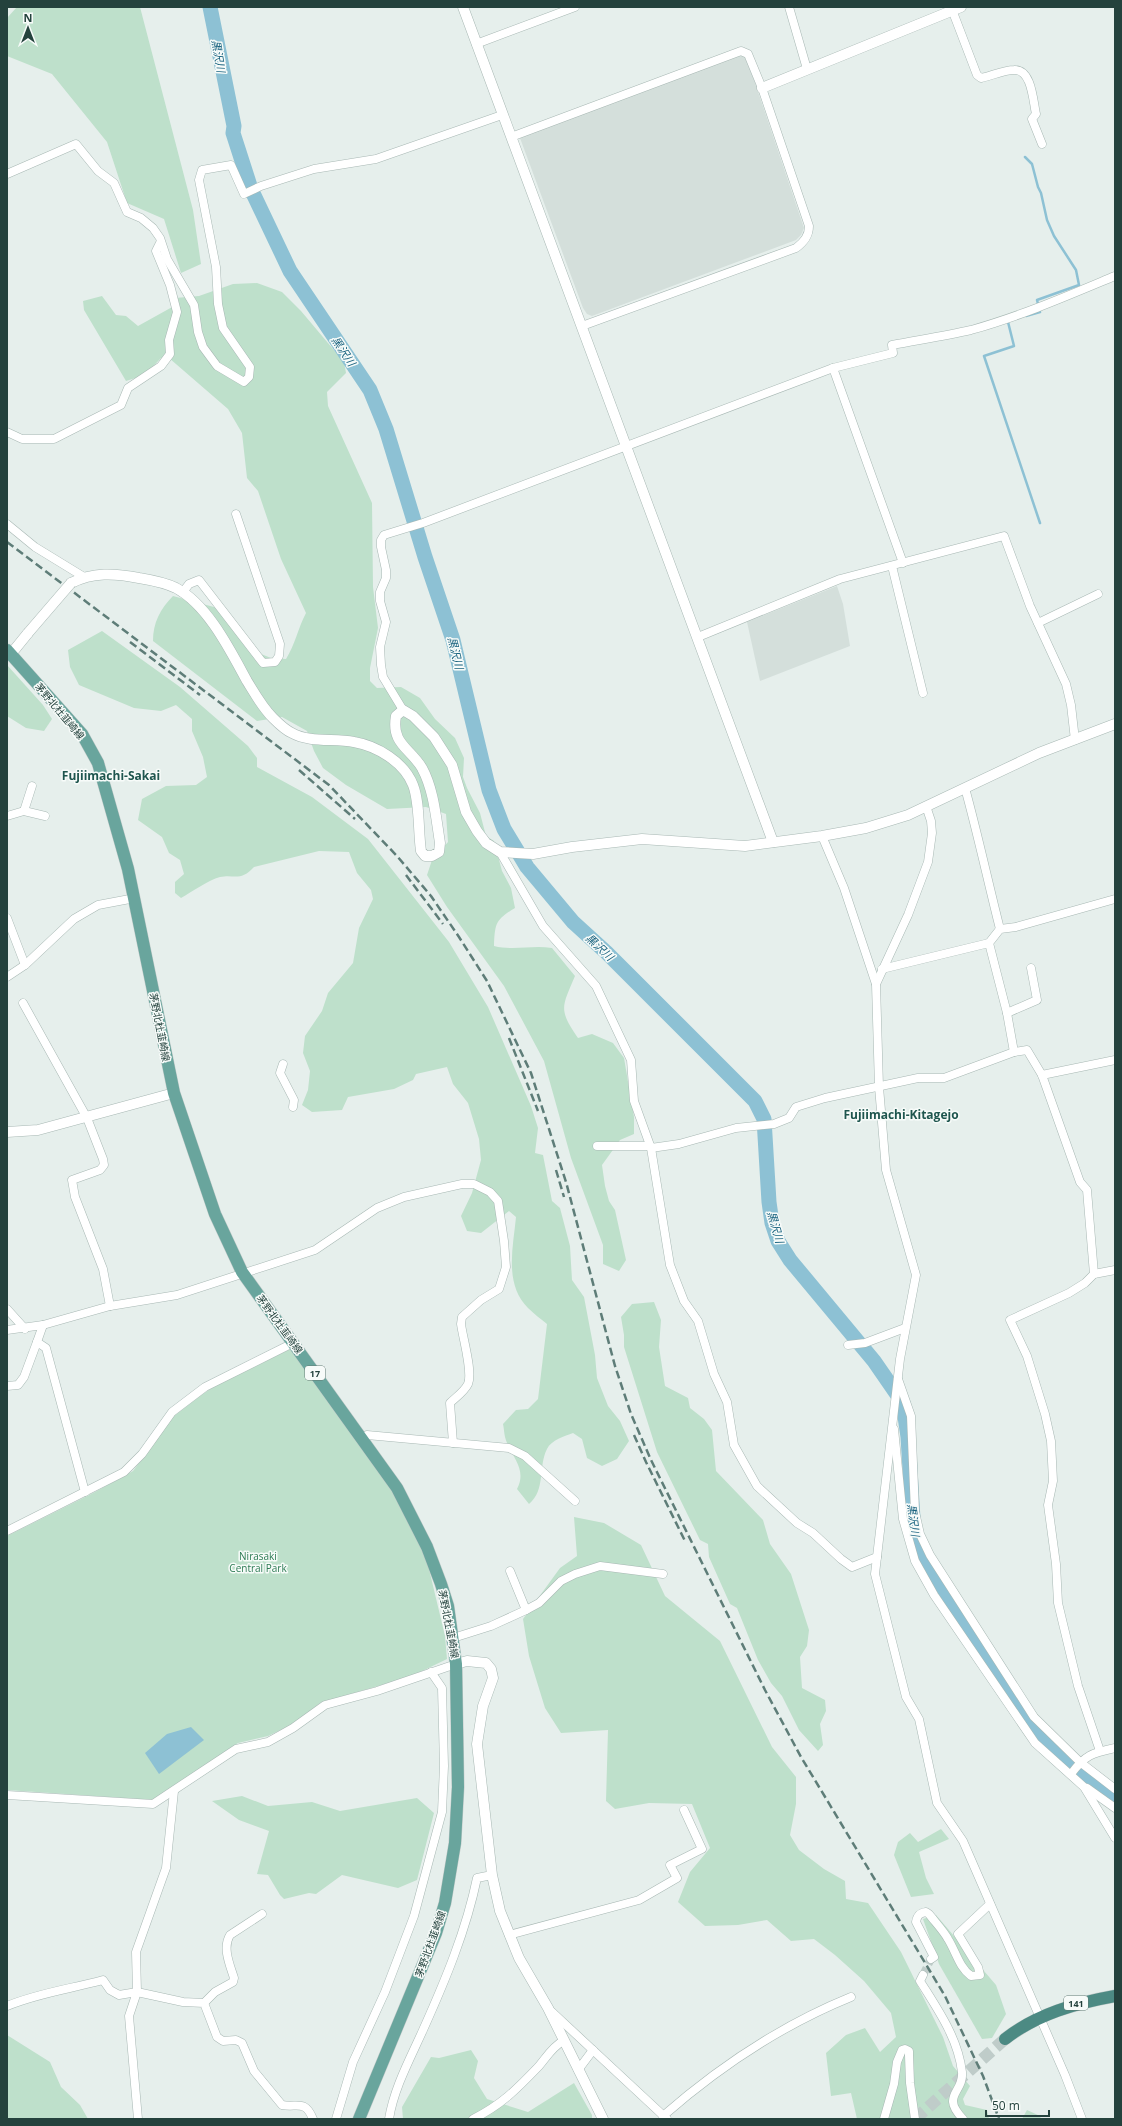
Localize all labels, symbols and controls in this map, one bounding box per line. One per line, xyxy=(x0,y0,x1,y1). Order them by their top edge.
north arrow xyxy=(8,8,48,48)
text: N xyxy=(24,10,32,25)
water label: 黒沢川 xyxy=(209,38,229,75)
water label: 黒沢川 xyxy=(329,333,360,370)
water label: 黒沢川 xyxy=(445,635,468,672)
street label: 茅野北杜韮崎線 xyxy=(32,680,88,742)
district label: Fujiimachi-Sakai xyxy=(62,767,160,784)
water label: 黒沢川 xyxy=(583,930,618,964)
street label: 茅野北杜韮崎線 xyxy=(146,991,174,1063)
district label: Fujiimachi-Kitagejo xyxy=(843,1106,959,1123)
water label: 黒沢川 xyxy=(764,1209,788,1246)
street label: 茅野北杜韮崎線 xyxy=(254,1292,306,1356)
road number: 17 xyxy=(305,1366,325,1380)
water label: 黒沢川 xyxy=(905,1503,924,1538)
park label: Nirasaki Central Park xyxy=(229,1549,287,1575)
street label: 茅野北杜韮崎線 xyxy=(435,1588,463,1660)
street label: 茅野北杜韮崎線 xyxy=(411,1909,449,1979)
road number: 141 xyxy=(1064,1996,1088,2010)
scale bar xyxy=(986,2092,1049,2118)
text: 50 m xyxy=(992,2097,1020,2114)

